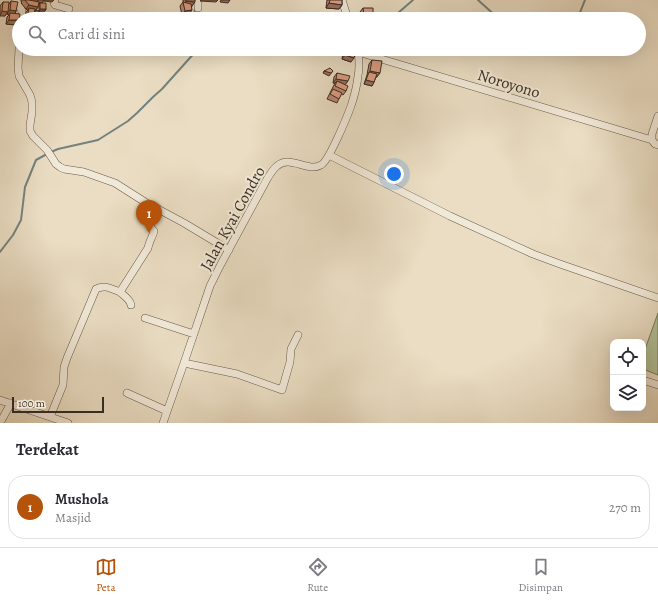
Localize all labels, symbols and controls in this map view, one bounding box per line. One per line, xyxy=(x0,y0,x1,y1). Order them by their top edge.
search box xyxy=(12,12,646,56)
icon: search xyxy=(26,23,48,45)
text: Cari di sini xyxy=(58,24,125,44)
street label: Noroyono xyxy=(475,64,543,104)
street label: Jalan Kyai Condro xyxy=(195,162,271,275)
your location xyxy=(384,164,404,184)
pin: 1 xyxy=(136,200,162,233)
map controls xyxy=(610,339,646,411)
button: locate xyxy=(610,339,646,375)
button: layers xyxy=(610,375,646,411)
scale bar xyxy=(12,395,104,414)
text: 100 m xyxy=(18,396,45,411)
text: Terdekat xyxy=(16,438,79,461)
text: Mushola xyxy=(55,489,109,509)
text: 1 xyxy=(28,499,32,516)
text: 270 m xyxy=(609,499,641,516)
text: Masjid xyxy=(55,509,91,526)
tab: Peta xyxy=(95,556,117,595)
tab: Rute xyxy=(307,556,329,595)
tab: Disimpan xyxy=(519,556,563,595)

